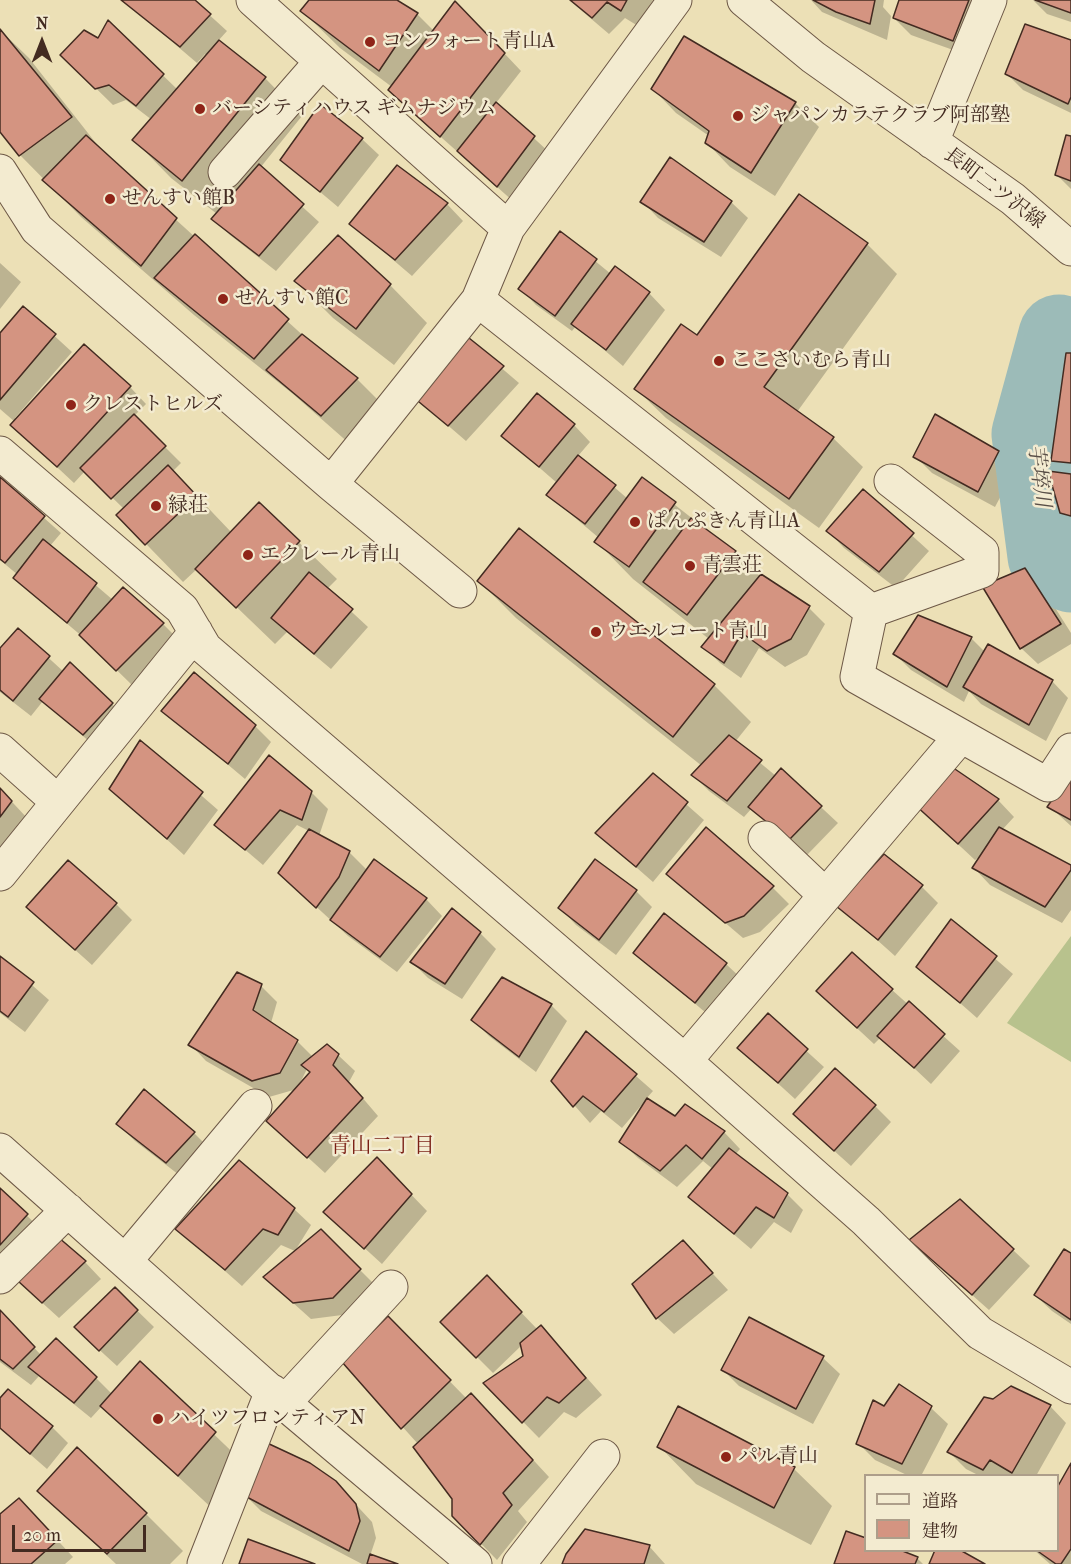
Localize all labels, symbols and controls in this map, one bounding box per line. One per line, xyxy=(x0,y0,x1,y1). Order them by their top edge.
north arrow xyxy=(12,12,72,72)
text: N xyxy=(36,14,48,33)
place label: コンフォート青山A xyxy=(382,30,555,54)
marker: コンフォート青山A xyxy=(363,35,377,49)
place label: バーシティハウス ギムナジウム xyxy=(212,97,496,121)
marker: バーシティハウス ギムナジウム xyxy=(193,102,207,116)
place label: ジャパンカラテクラブ阿部塾 xyxy=(750,104,1010,128)
marker: ジャパンカラテクラブ阿部塾 xyxy=(731,109,745,123)
street label: 長町二ツ沢線 xyxy=(939,143,1049,235)
place label: せんすい館B xyxy=(122,187,235,211)
marker: せんすい館B xyxy=(103,192,117,206)
place label: せんすい館C xyxy=(235,287,348,311)
marker: せんすい館C xyxy=(216,292,230,306)
place label: ここさいむら青山 xyxy=(731,349,891,373)
marker: ここさいむら青山 xyxy=(712,354,726,368)
place label: クレストヒルズ xyxy=(83,393,223,417)
marker: クレストヒルズ xyxy=(64,398,78,412)
water label: 芋埣川 xyxy=(1022,443,1054,509)
place label: 緑荘 xyxy=(168,494,208,518)
marker: 緑荘 xyxy=(149,499,163,513)
place label: ぱんぷきん青山A xyxy=(647,510,800,534)
marker: ぱんぷきん青山A xyxy=(628,515,642,529)
place label: エクレール青山 xyxy=(260,543,400,567)
marker: エクレール青山 xyxy=(241,548,255,562)
place label: 青雲荘 xyxy=(702,554,762,578)
marker: 青雲荘 xyxy=(683,559,697,573)
place label: ウエルコート青山 xyxy=(608,620,768,644)
marker: ウエルコート青山 xyxy=(589,625,603,639)
district label: 青山二丁目 xyxy=(330,1134,434,1160)
place label: ハイツフロンティアN xyxy=(170,1407,365,1431)
marker: ハイツフロンティアN xyxy=(151,1412,165,1426)
place label: パル青山 xyxy=(738,1445,818,1469)
marker: パル青山 xyxy=(719,1450,733,1464)
legend xyxy=(864,1474,1059,1552)
text: 道路 xyxy=(922,1491,958,1512)
scale bar xyxy=(15,1513,148,1551)
text: 建物 xyxy=(922,1521,958,1542)
text: 20 m xyxy=(23,1525,61,1546)

